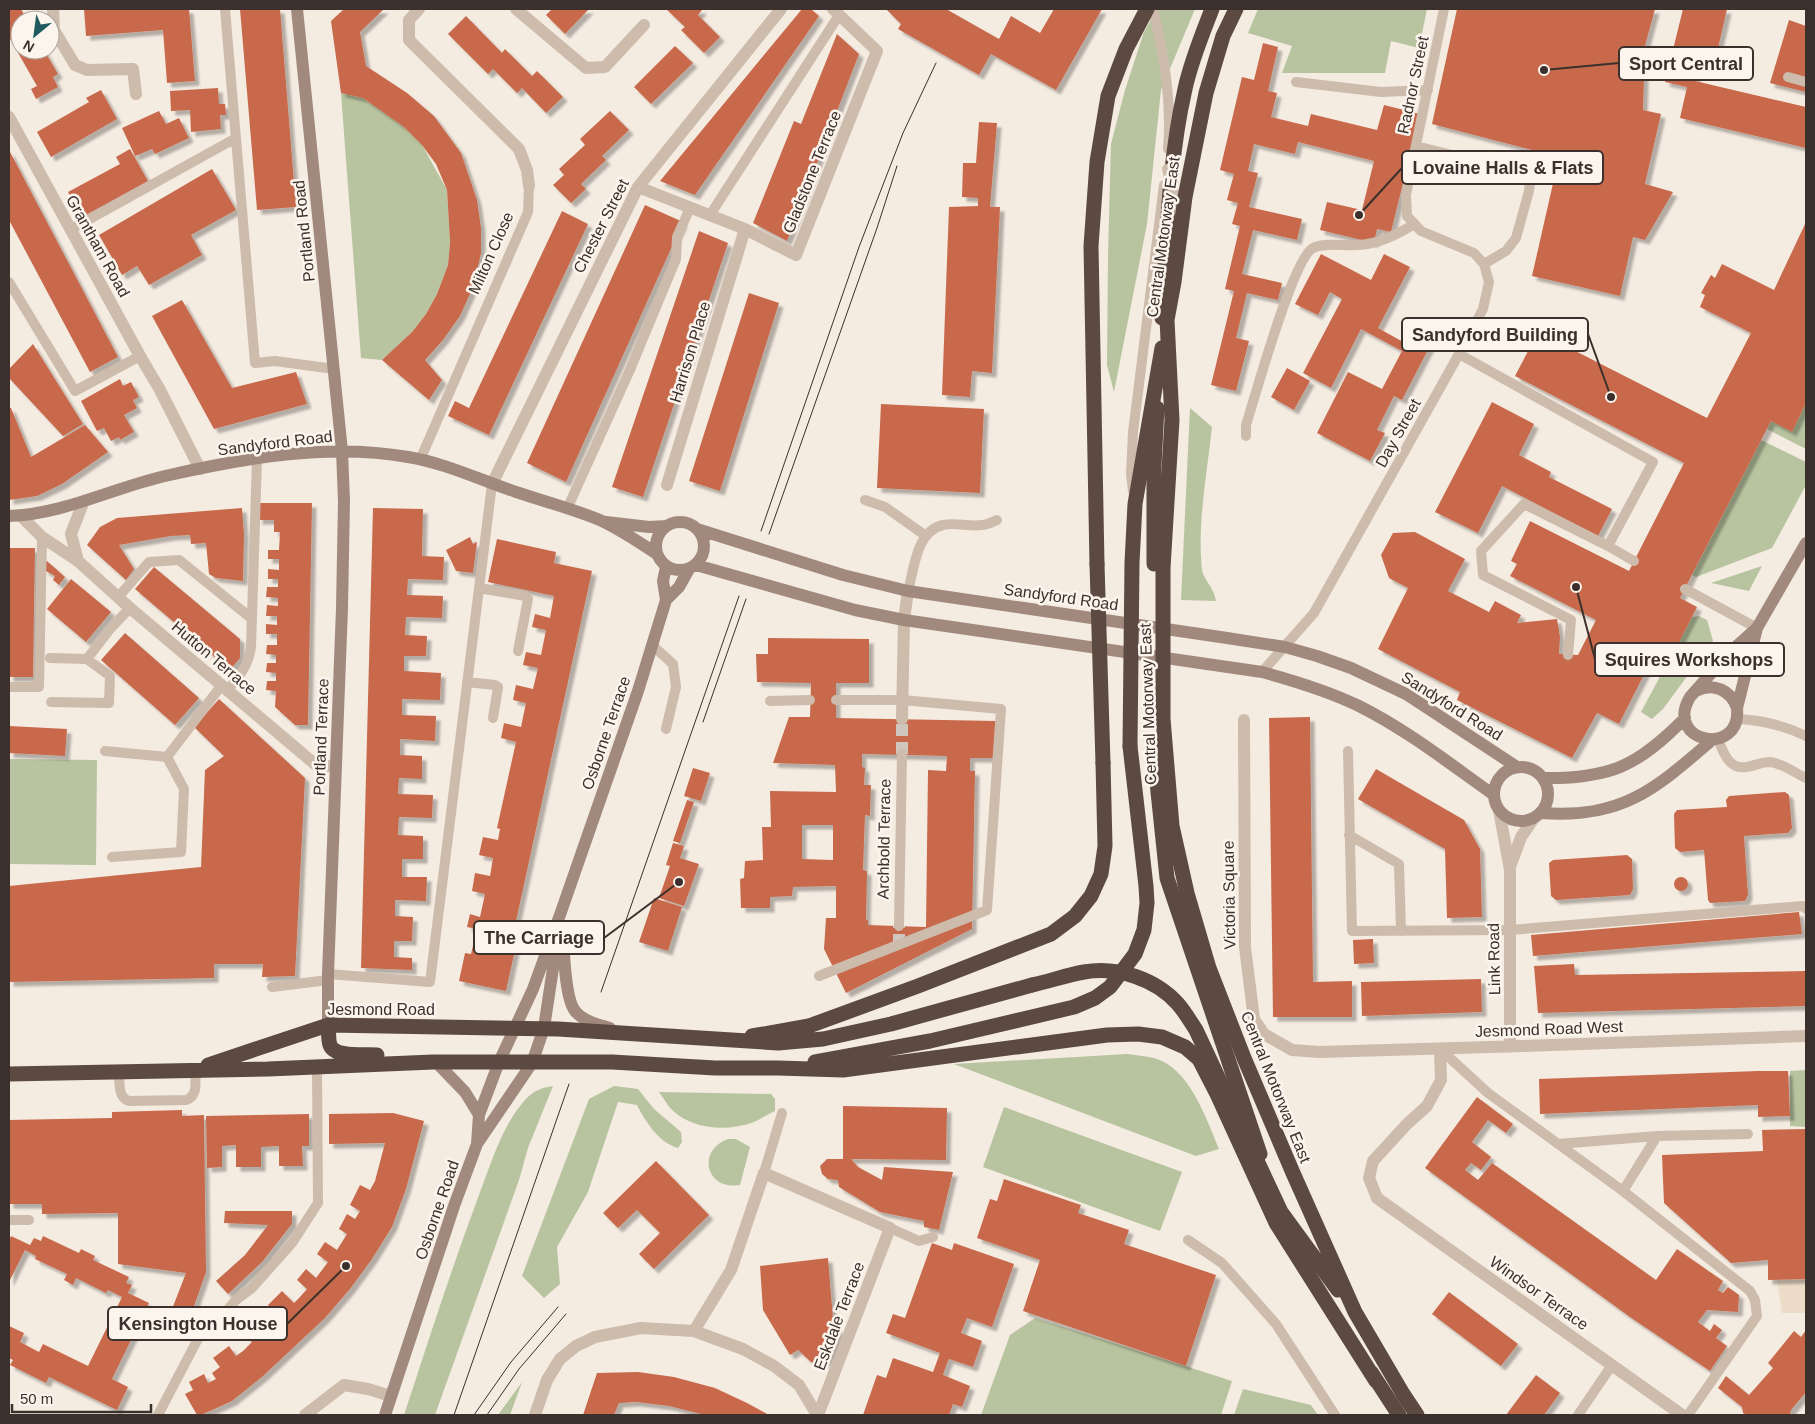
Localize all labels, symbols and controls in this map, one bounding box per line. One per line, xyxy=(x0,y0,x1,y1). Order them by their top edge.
north arrow xyxy=(10,10,60,60)
street label: Radnor Street xyxy=(1394,34,1432,135)
text: N xyxy=(20,37,37,56)
callout: Sport Central xyxy=(1619,47,1753,80)
text: Sport Central xyxy=(1629,54,1743,74)
street label: Gladstone Terrace xyxy=(780,108,844,236)
callout: Lovaine Halls & Flats xyxy=(1402,151,1603,184)
street label: Central Motorway East xyxy=(1143,155,1183,318)
text: Lovaine Halls & Flats xyxy=(1412,158,1594,178)
street label: Chester Street xyxy=(570,176,632,276)
street label: Portland Road xyxy=(290,179,318,283)
street label: Grantham Road xyxy=(63,192,133,300)
street label: Milton Close xyxy=(465,209,517,297)
street label: Harrison Place xyxy=(667,299,713,405)
callout: Sandyford Building xyxy=(1402,318,1588,351)
text: Sandyford Building xyxy=(1412,325,1578,345)
street label: Day Street xyxy=(1372,395,1424,470)
street label: Sandyford Road xyxy=(217,428,333,458)
street label: Sandyford Road xyxy=(1003,581,1119,613)
street label: Hutton Terrace xyxy=(168,618,260,698)
street label: Central Motorway East xyxy=(1137,622,1159,785)
callout: Squires Workshops xyxy=(1595,643,1784,676)
text: Squires Workshops xyxy=(1605,650,1773,670)
street label: Sandyford Road xyxy=(1398,668,1506,744)
street label: Osborne Terrace xyxy=(579,674,633,792)
street label: Portland Terrace xyxy=(310,678,332,796)
street label: Archbold Terrace xyxy=(874,778,894,899)
street label: Victoria Square xyxy=(1220,840,1238,950)
callout: The Carriage xyxy=(474,921,604,954)
street label: Link Road xyxy=(1485,923,1503,995)
text: The Carriage xyxy=(484,928,594,948)
street label: Jesmond Road xyxy=(327,1001,435,1018)
street label: Central Motorway East xyxy=(1238,1009,1314,1166)
street label: Jesmond Road West xyxy=(1475,1018,1624,1040)
street label: Osborne Road xyxy=(412,1158,462,1262)
street label: Windsor Terrace xyxy=(1487,1253,1592,1333)
street label: Eskdale Terrace xyxy=(811,1259,867,1372)
callout: Kensington House xyxy=(108,1307,287,1340)
text: Kensington House xyxy=(118,1314,278,1334)
scale bar xyxy=(12,1382,151,1414)
text: 50 m xyxy=(20,1390,53,1407)

